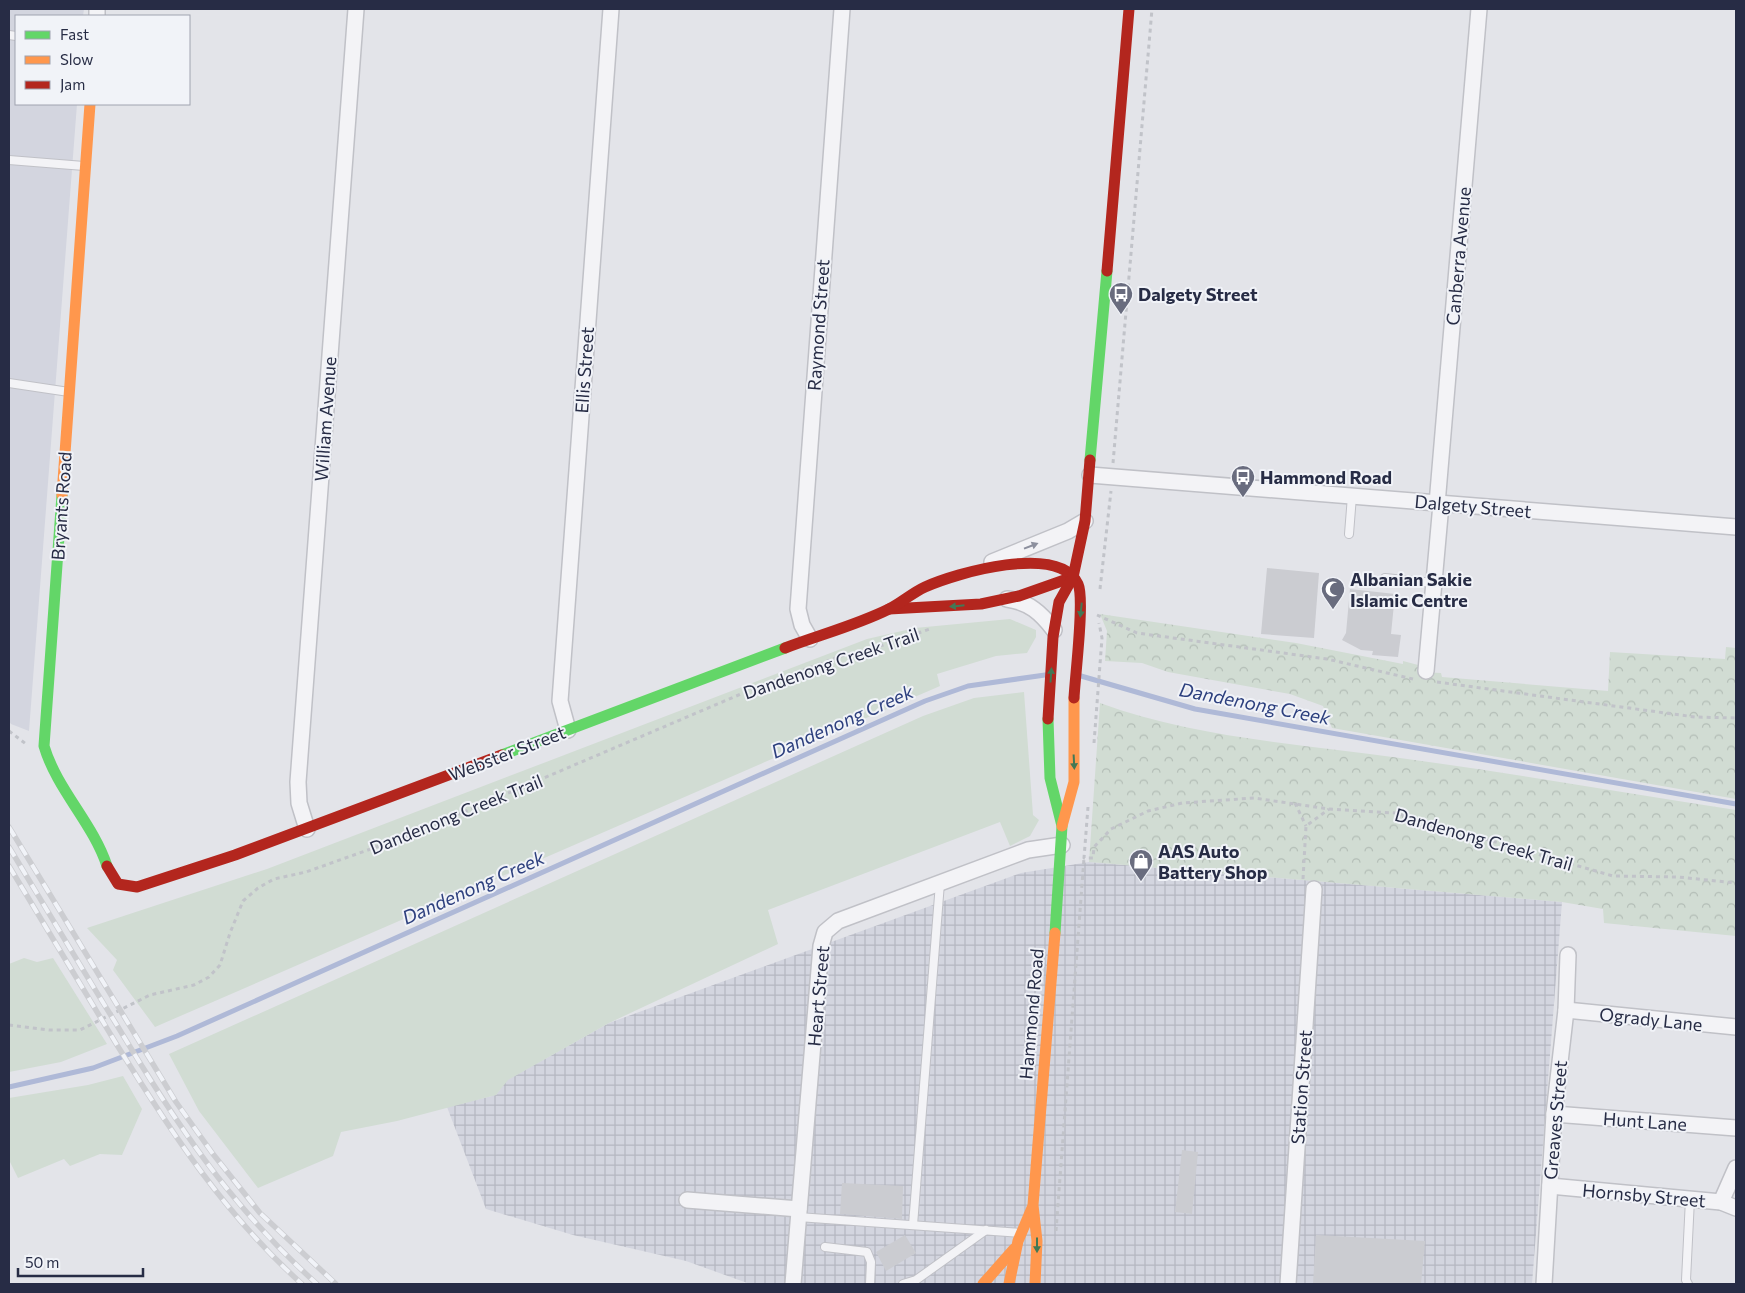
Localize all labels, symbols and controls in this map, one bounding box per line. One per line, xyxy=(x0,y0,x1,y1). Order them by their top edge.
legend xyxy=(15,15,190,105)
text: Fast xyxy=(60,25,89,43)
text: Slow xyxy=(60,50,93,68)
text: Jam xyxy=(60,75,85,93)
street label: Canberra Avenue xyxy=(1441,186,1475,326)
street label: Raymond Street xyxy=(802,258,834,392)
bus stop icon: Dalgety Street xyxy=(1108,281,1134,315)
place label: Dalgety Street xyxy=(1138,283,1258,305)
street label: Ellis Street xyxy=(570,326,598,414)
street label: William Avenue xyxy=(310,356,340,482)
street label: Bryants Road xyxy=(46,451,76,561)
bus stop icon: Hammond Road xyxy=(1230,464,1256,498)
place label: Hammond Road xyxy=(1260,466,1392,488)
street label: Dalgety Street xyxy=(1414,490,1532,522)
one-way arrow xyxy=(1024,541,1038,549)
place label: Albanian Sakie Islamic Centre xyxy=(1350,568,1472,611)
mosque icon: Albanian Sakie Islamic Centre xyxy=(1320,576,1346,610)
one-way arrow xyxy=(1077,602,1085,618)
one-way arrow xyxy=(949,603,965,611)
street label: Dandenong Creek Trail xyxy=(740,623,922,703)
one-way arrow xyxy=(1047,667,1055,683)
water label: Dandenong Creek xyxy=(1177,677,1333,729)
water label: Dandenong Creek xyxy=(767,679,917,763)
street label: Webster Street xyxy=(445,721,569,785)
one-way arrow xyxy=(1070,754,1078,770)
street label: Dandenong Creek Trail xyxy=(366,769,546,859)
street label: Dandenong Creek Trail xyxy=(1392,803,1576,875)
place label: AAS Auto Battery Shop xyxy=(1158,840,1268,883)
water label: Dandenong Creek xyxy=(398,845,548,929)
shop icon: AAS Auto Battery Shop xyxy=(1128,848,1154,882)
street label: Heart Street xyxy=(803,945,833,1047)
street label: Hammond Road xyxy=(1014,948,1048,1080)
street label: Ogrady Lane xyxy=(1598,1003,1704,1035)
street label: Station Street xyxy=(1286,1029,1316,1145)
street label: Greaves Street xyxy=(1539,1059,1571,1181)
street label: Hunt Lane xyxy=(1602,1107,1688,1135)
street label: Hornsby Street xyxy=(1581,1179,1707,1211)
one-way arrow xyxy=(1033,1237,1041,1253)
scale bar xyxy=(18,1246,142,1278)
text: 50 m xyxy=(25,1253,59,1271)

